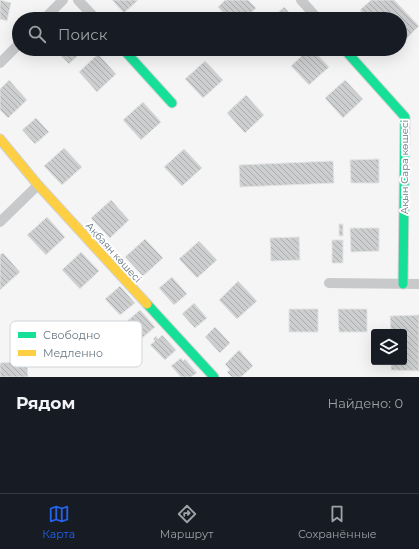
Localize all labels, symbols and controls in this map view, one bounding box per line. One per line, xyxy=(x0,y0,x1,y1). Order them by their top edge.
search box xyxy=(12,12,407,56)
icon: search xyxy=(26,23,48,45)
text: Поиск xyxy=(58,25,107,44)
street label: Ақын Сара көшесі xyxy=(398,120,411,214)
street label: Ақбаян көшесі xyxy=(83,219,144,285)
legend xyxy=(10,321,142,367)
text: Свободно xyxy=(43,328,100,342)
map controls xyxy=(371,329,407,365)
button: layers xyxy=(371,329,407,365)
text: Медленно xyxy=(43,346,103,360)
text: Рядом xyxy=(16,393,75,413)
text: Найдено: 0 xyxy=(327,395,403,411)
tab: Карта xyxy=(42,503,75,541)
tab: Маршрут xyxy=(160,503,213,541)
tab: Сохранённые xyxy=(298,503,377,541)

